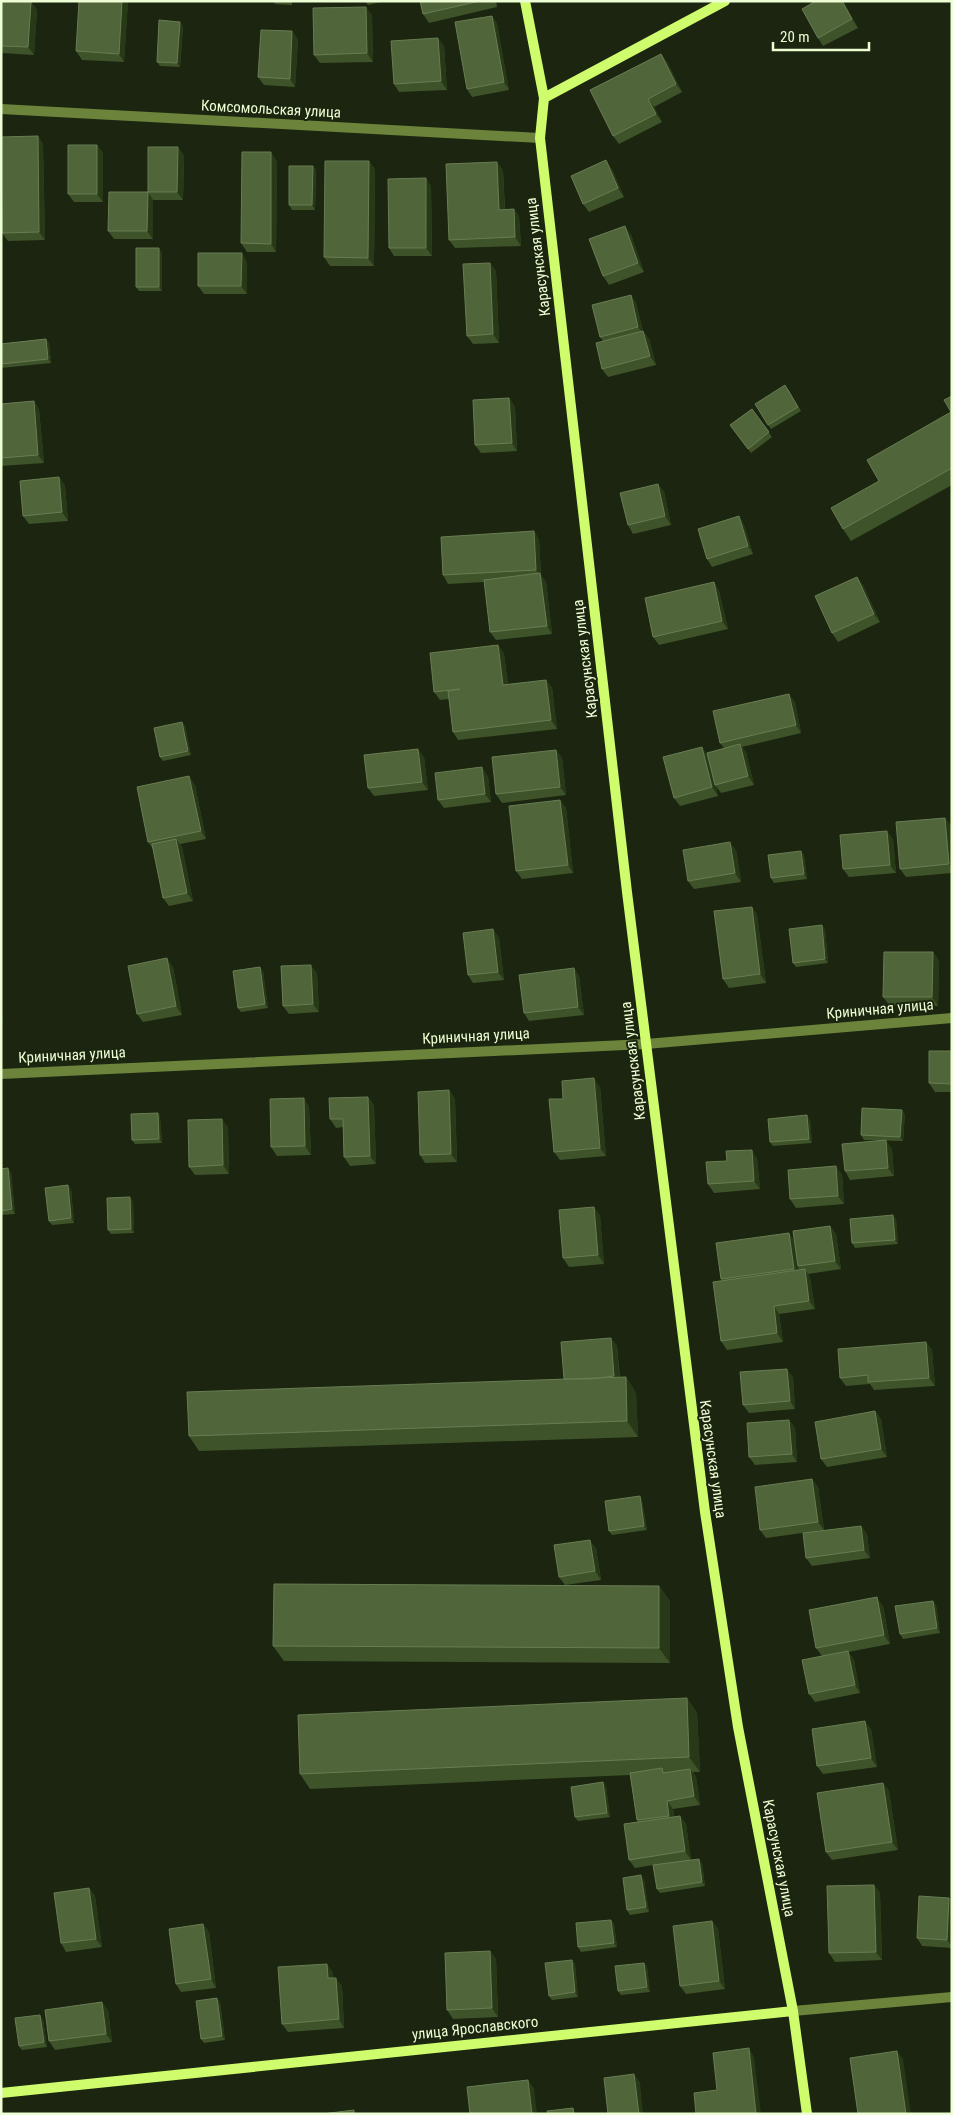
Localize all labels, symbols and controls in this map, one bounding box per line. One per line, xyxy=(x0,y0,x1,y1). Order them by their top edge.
scale bar xyxy=(773,20,869,52)
text: 20 m xyxy=(780,28,810,46)
street label: Комсомольская улица xyxy=(201,96,341,122)
street label: Карасунская улица xyxy=(522,197,554,317)
street label: Карасунская улица xyxy=(569,599,601,719)
street label: Криничная улица xyxy=(826,995,934,1023)
street label: Карасунская улица xyxy=(617,1001,649,1121)
street label: Криничная улица xyxy=(422,1024,530,1048)
street label: Криничная улица xyxy=(18,1043,126,1067)
street label: Карасунская улица xyxy=(696,1399,730,1519)
street label: Карасунская улица xyxy=(759,1798,799,1918)
street label: улица Ярославского xyxy=(411,2012,539,2044)

